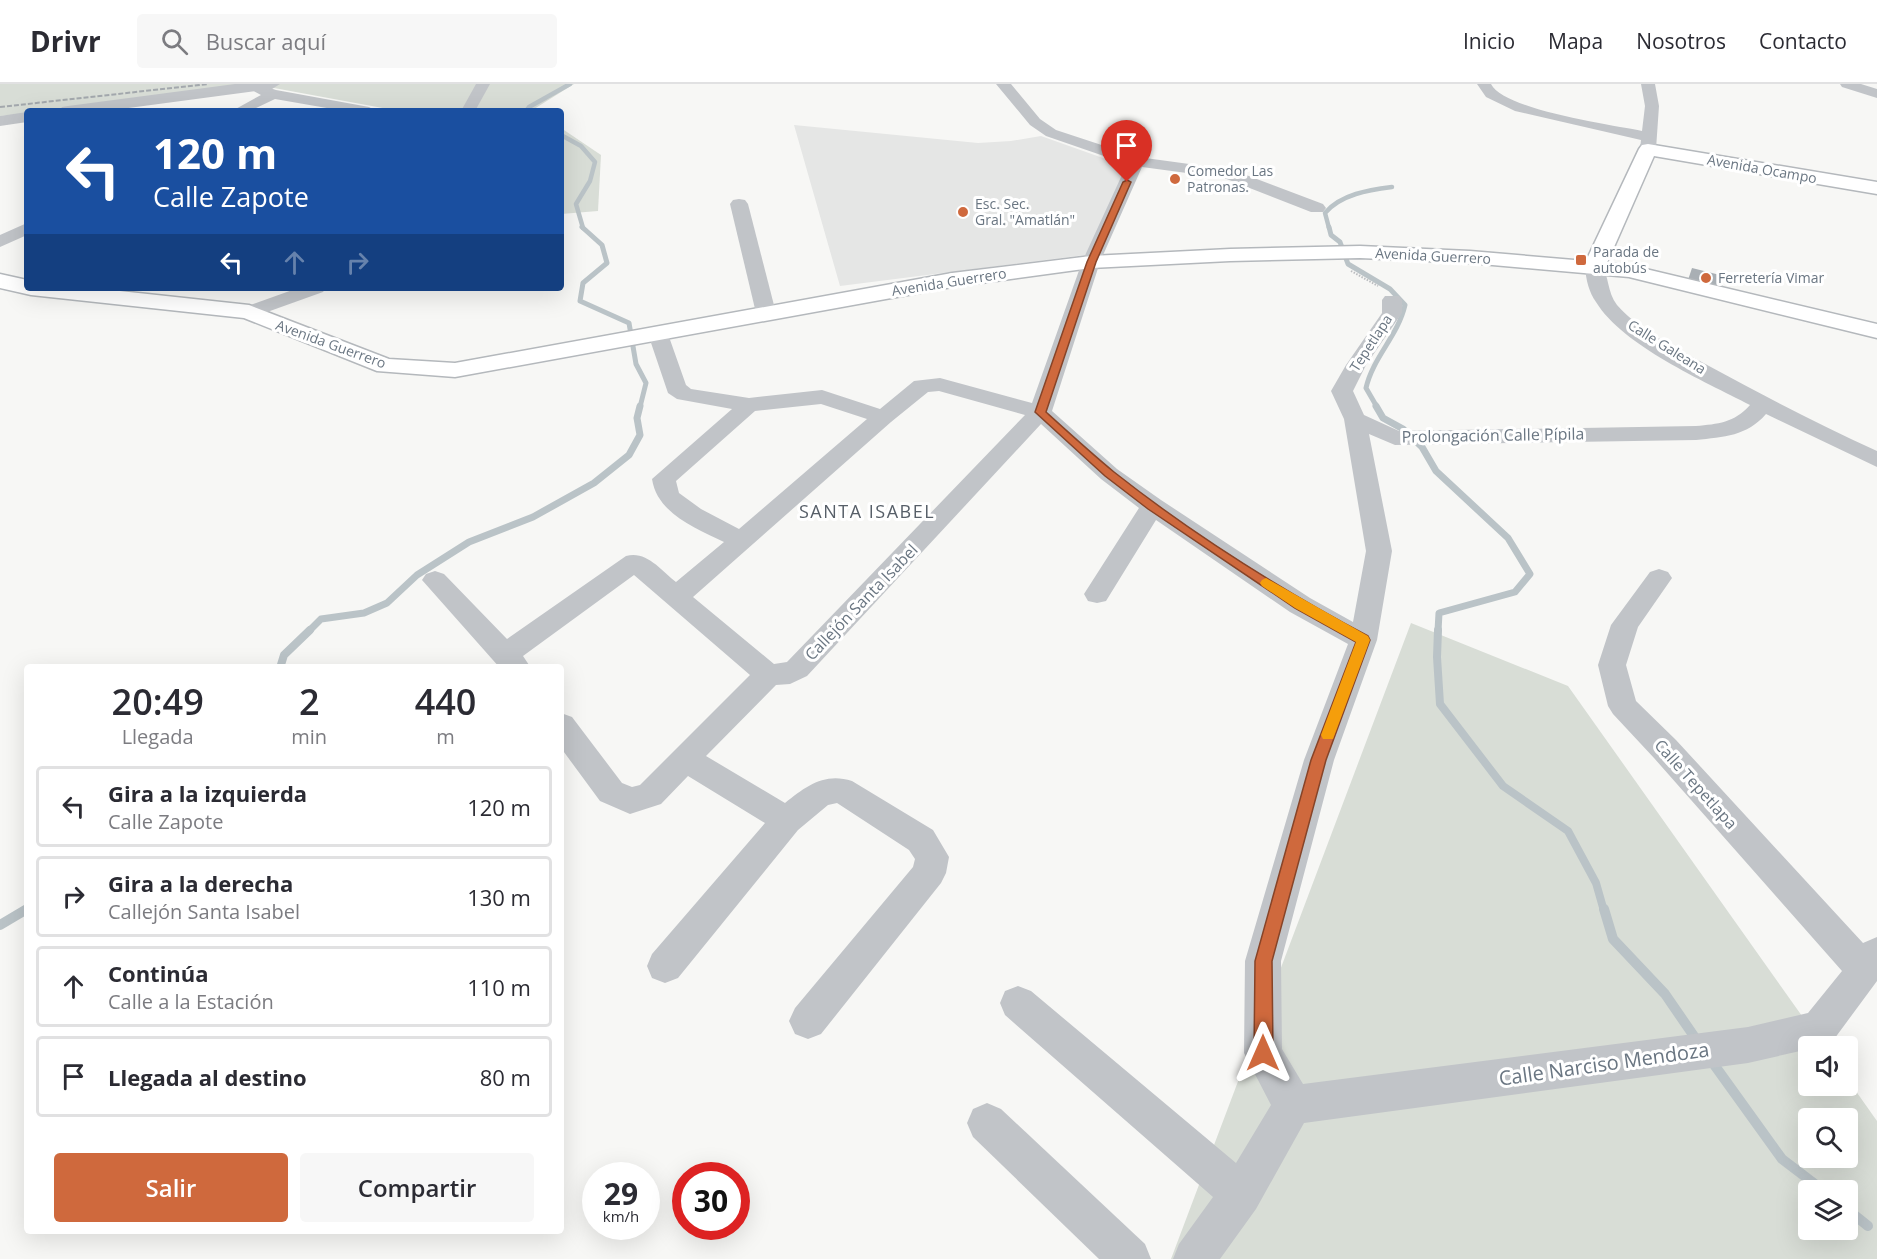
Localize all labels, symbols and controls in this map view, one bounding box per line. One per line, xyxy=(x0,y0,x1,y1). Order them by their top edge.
search box xyxy=(137,14,557,68)
text: Drivr xyxy=(30,22,101,60)
icon: search xyxy=(158,25,191,58)
text: Buscar aquí xyxy=(206,26,326,56)
text: Inicio xyxy=(1463,27,1515,55)
text: Mapa xyxy=(1548,27,1603,55)
text: Nosotros xyxy=(1636,27,1726,55)
text: Contacto xyxy=(1759,27,1847,55)
pin xyxy=(1101,120,1152,182)
text: 120 m xyxy=(153,124,277,181)
icon: arrive xyxy=(1110,129,1143,162)
icon: left xyxy=(54,132,132,210)
street label: Avenida Ocampo xyxy=(1706,150,1818,188)
place label: Comedor Las Patronas. xyxy=(1187,161,1273,196)
marker: Comedor Las Patronas. xyxy=(1168,172,1182,186)
text: Calle Zapote xyxy=(153,178,309,215)
place label: Esc. Sec. Gral. "Amatlán" xyxy=(975,194,1075,229)
marker: Esc. Sec. Gral. "Amatlán" xyxy=(956,205,970,219)
place label: Parada de autobús xyxy=(1593,242,1659,277)
street label: Avenida Guerrero xyxy=(1375,243,1491,268)
icon: left xyxy=(215,246,248,279)
icon: ahead xyxy=(278,246,311,279)
icon: right xyxy=(341,246,374,279)
marker: Parada de autobús xyxy=(1574,253,1588,267)
street label: Avenida Guerrero xyxy=(890,263,1008,300)
place label: Ferretería Vimar xyxy=(1718,268,1825,287)
marker: Ferretería Vimar xyxy=(1699,271,1713,285)
street label: Tepetlapa xyxy=(1345,310,1396,375)
street label: Avenida Guerrero xyxy=(273,315,389,372)
street label: Calle Galeana xyxy=(1625,315,1710,378)
street label: Prolongación Calle Pípila xyxy=(1401,422,1585,448)
district label: SANTA ISABEL xyxy=(799,499,935,523)
street label: Callejón Santa Isabel xyxy=(800,539,922,665)
text: 20:49 xyxy=(112,677,204,726)
text: 2 xyxy=(299,677,320,726)
text: 440 xyxy=(415,677,476,726)
text: Llegada xyxy=(122,723,194,750)
text: min xyxy=(291,723,327,750)
text: m xyxy=(436,723,455,750)
street label: Calle Tepetlapa xyxy=(1650,734,1742,834)
text: Gira a la izquierda xyxy=(108,778,307,808)
icon: left xyxy=(57,790,90,823)
text: 120 m xyxy=(467,792,531,822)
text: Calle Zapote xyxy=(108,808,223,835)
text: Gira a la derecha xyxy=(108,868,293,898)
icon: right xyxy=(57,880,90,913)
text: 130 m xyxy=(467,882,531,912)
text: Callejón Santa Isabel xyxy=(108,898,300,925)
text: Continúa xyxy=(108,958,209,988)
icon: ahead xyxy=(57,970,90,1003)
text: 110 m xyxy=(467,972,531,1002)
text: Calle a la Estación xyxy=(108,988,274,1015)
position arrow xyxy=(1231,1021,1295,1085)
street label: Calle Narciso Mendoza xyxy=(1497,1035,1711,1092)
map controls xyxy=(1798,1036,1858,1240)
button: sound xyxy=(1798,1036,1858,1096)
icon: arrive xyxy=(57,1060,90,1093)
text: Llegada al destino xyxy=(108,1062,307,1092)
text: 80 m xyxy=(480,1062,531,1092)
button: search xyxy=(1798,1108,1858,1168)
button: Salir xyxy=(54,1153,288,1222)
button: Compartir xyxy=(300,1153,534,1222)
speed limit sign: 30 xyxy=(672,1162,750,1240)
text: 29 xyxy=(604,1173,638,1214)
button: layers xyxy=(1798,1180,1858,1240)
text: km/h xyxy=(603,1206,639,1226)

